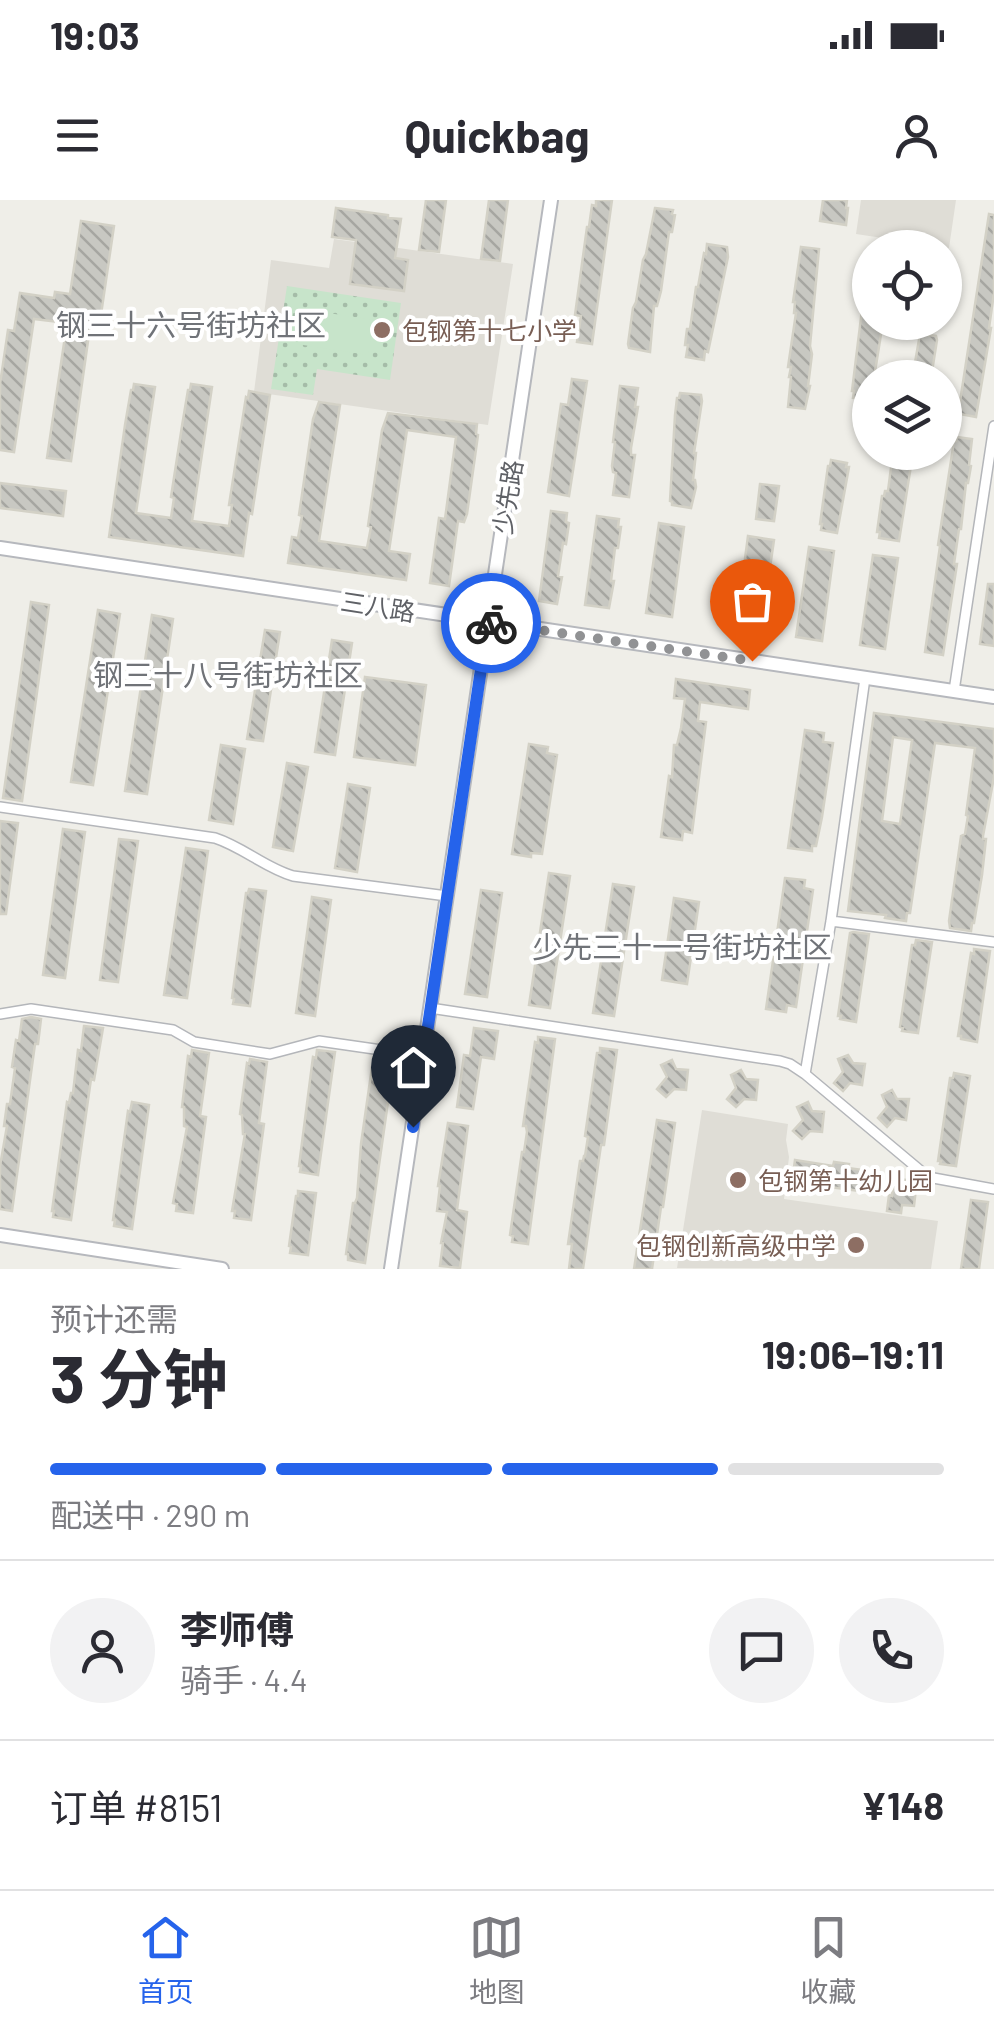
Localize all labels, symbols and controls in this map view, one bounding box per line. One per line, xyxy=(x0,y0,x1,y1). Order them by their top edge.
text: 19:03 xyxy=(50,12,140,58)
icon: menu xyxy=(50,108,105,163)
text: Quickbag xyxy=(404,108,590,162)
icon: person xyxy=(889,108,944,163)
map controls xyxy=(852,230,962,470)
button: locate xyxy=(852,230,962,340)
district label: 钢三十六号街坊社区 xyxy=(56,306,326,342)
place label: 包钢第十七小学 xyxy=(402,315,577,345)
marker: 包钢第十七小学 xyxy=(371,319,393,341)
button: layers xyxy=(852,360,962,470)
street label: 少先路 xyxy=(486,458,528,536)
pin xyxy=(710,559,795,662)
courier xyxy=(441,573,541,673)
icon: bag xyxy=(725,574,780,629)
street label: 三八路 xyxy=(339,585,417,627)
icon: bike xyxy=(464,596,519,651)
district label: 钢三十八号街坊社区 xyxy=(93,656,363,692)
district label: 少先三十一号街坊社区 xyxy=(532,928,832,964)
pin xyxy=(371,1025,456,1128)
icon: home xyxy=(386,1040,441,1095)
place label: 包钢第十幼儿园 xyxy=(758,1165,933,1195)
marker: 包钢第十幼儿园 xyxy=(727,1169,749,1191)
place label: 包钢创新高级中学 xyxy=(636,1230,836,1260)
marker: 包钢创新高级中学 xyxy=(845,1234,867,1256)
text: 预计还需 xyxy=(50,1299,178,1337)
text: 19:06–19:11 xyxy=(762,1331,944,1377)
text: 3 分钟 xyxy=(50,1338,228,1416)
text: 配送中 · 290 m xyxy=(50,1495,250,1533)
button: person xyxy=(50,1598,155,1703)
button: chat xyxy=(709,1598,814,1703)
button: phone xyxy=(839,1598,944,1703)
text: 李师傅 xyxy=(180,1606,294,1652)
text: 骑手 · 4.4 xyxy=(180,1660,308,1698)
text: ¥148 xyxy=(861,1782,944,1828)
text: 订单 #8151 xyxy=(50,1784,222,1830)
tab: 首页 xyxy=(138,1910,194,2010)
tab: 地图 xyxy=(469,1910,525,2010)
tab: 收藏 xyxy=(800,1910,856,2010)

